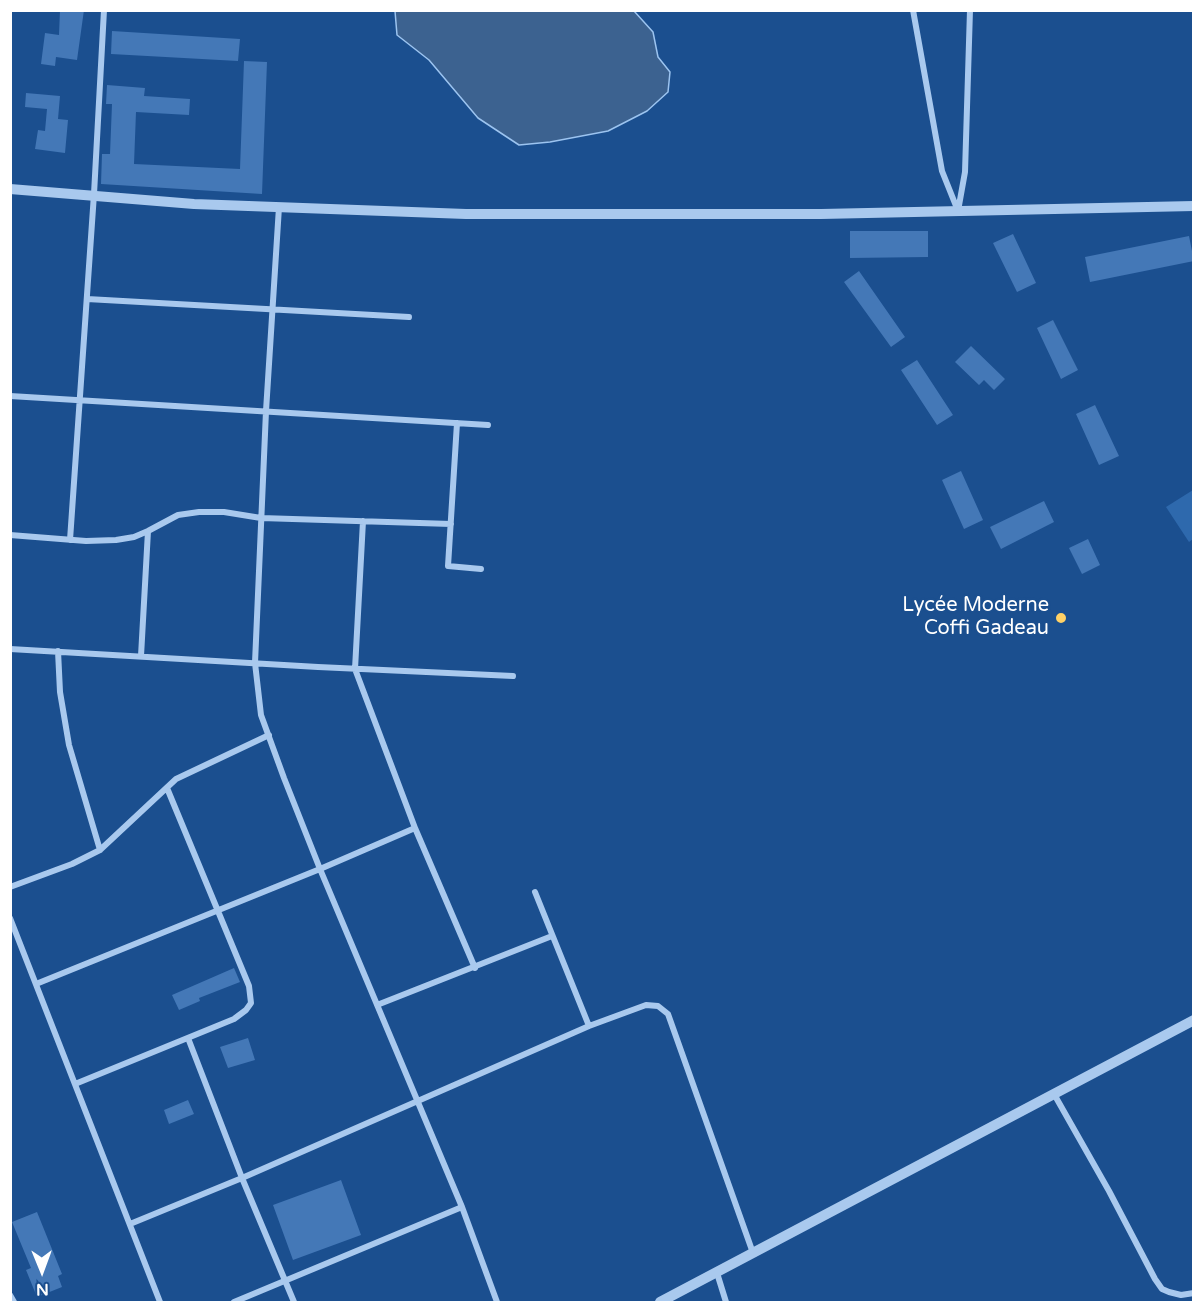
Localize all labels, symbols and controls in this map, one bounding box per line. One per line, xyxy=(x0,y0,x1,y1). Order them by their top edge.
place label: Lycée Moderne Coffi Gadeau xyxy=(902,594,1049,641)
marker: Lycée Moderne Coffi Gadeau xyxy=(1054,611,1068,625)
north arrow xyxy=(12,1241,72,1301)
text: N xyxy=(36,1279,49,1299)

